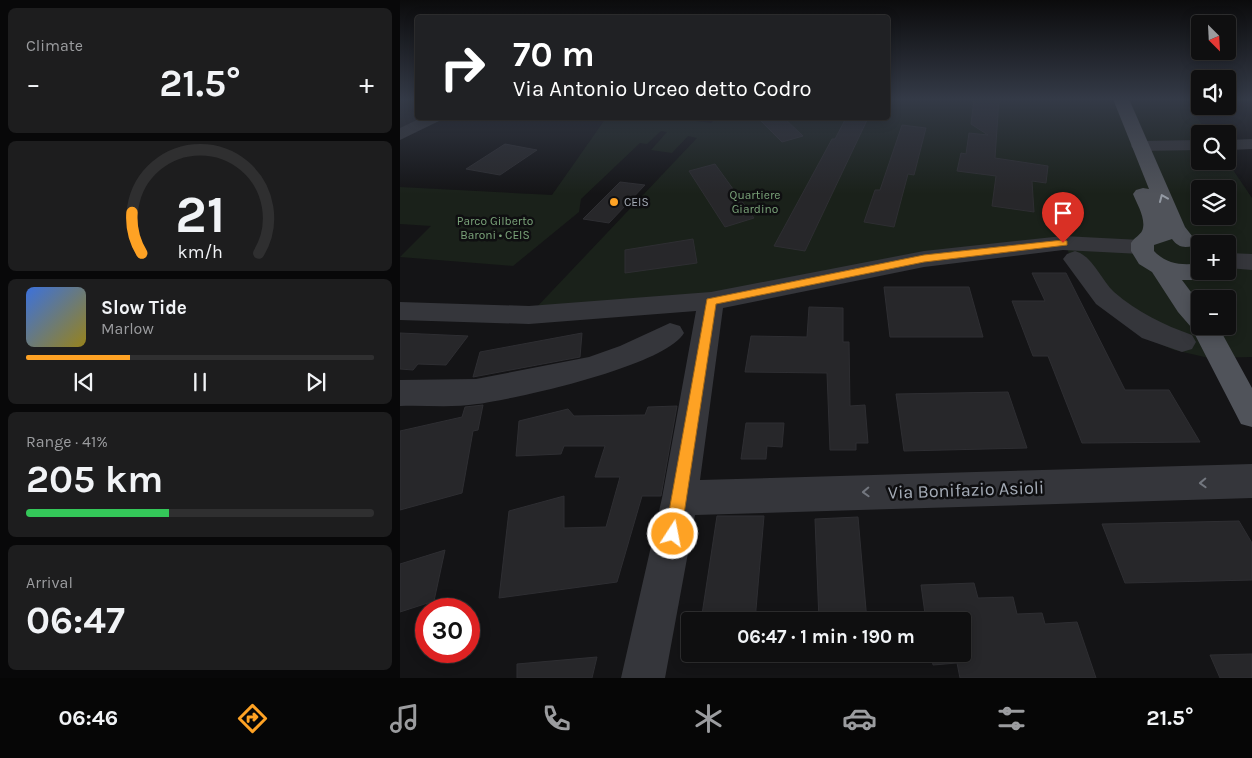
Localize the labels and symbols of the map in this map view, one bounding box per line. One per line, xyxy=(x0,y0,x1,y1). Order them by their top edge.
north arrow xyxy=(1191,15,1236,60)
park label: Quartiere Giardino xyxy=(730,188,780,216)
pin xyxy=(1042,192,1084,243)
one-way arrow xyxy=(1158,194,1169,203)
place label: CEIS xyxy=(624,195,649,209)
marker: CEIS xyxy=(608,196,620,208)
park label: Parco Gilberto Baroni • CEIS xyxy=(457,214,533,242)
street label: Via Bonifazio Asioli xyxy=(887,476,1045,504)
one-way arrow xyxy=(1199,478,1207,488)
one-way arrow xyxy=(862,487,870,498)
position arrow xyxy=(646,507,698,559)
speed limit sign: 30 xyxy=(415,598,480,663)

